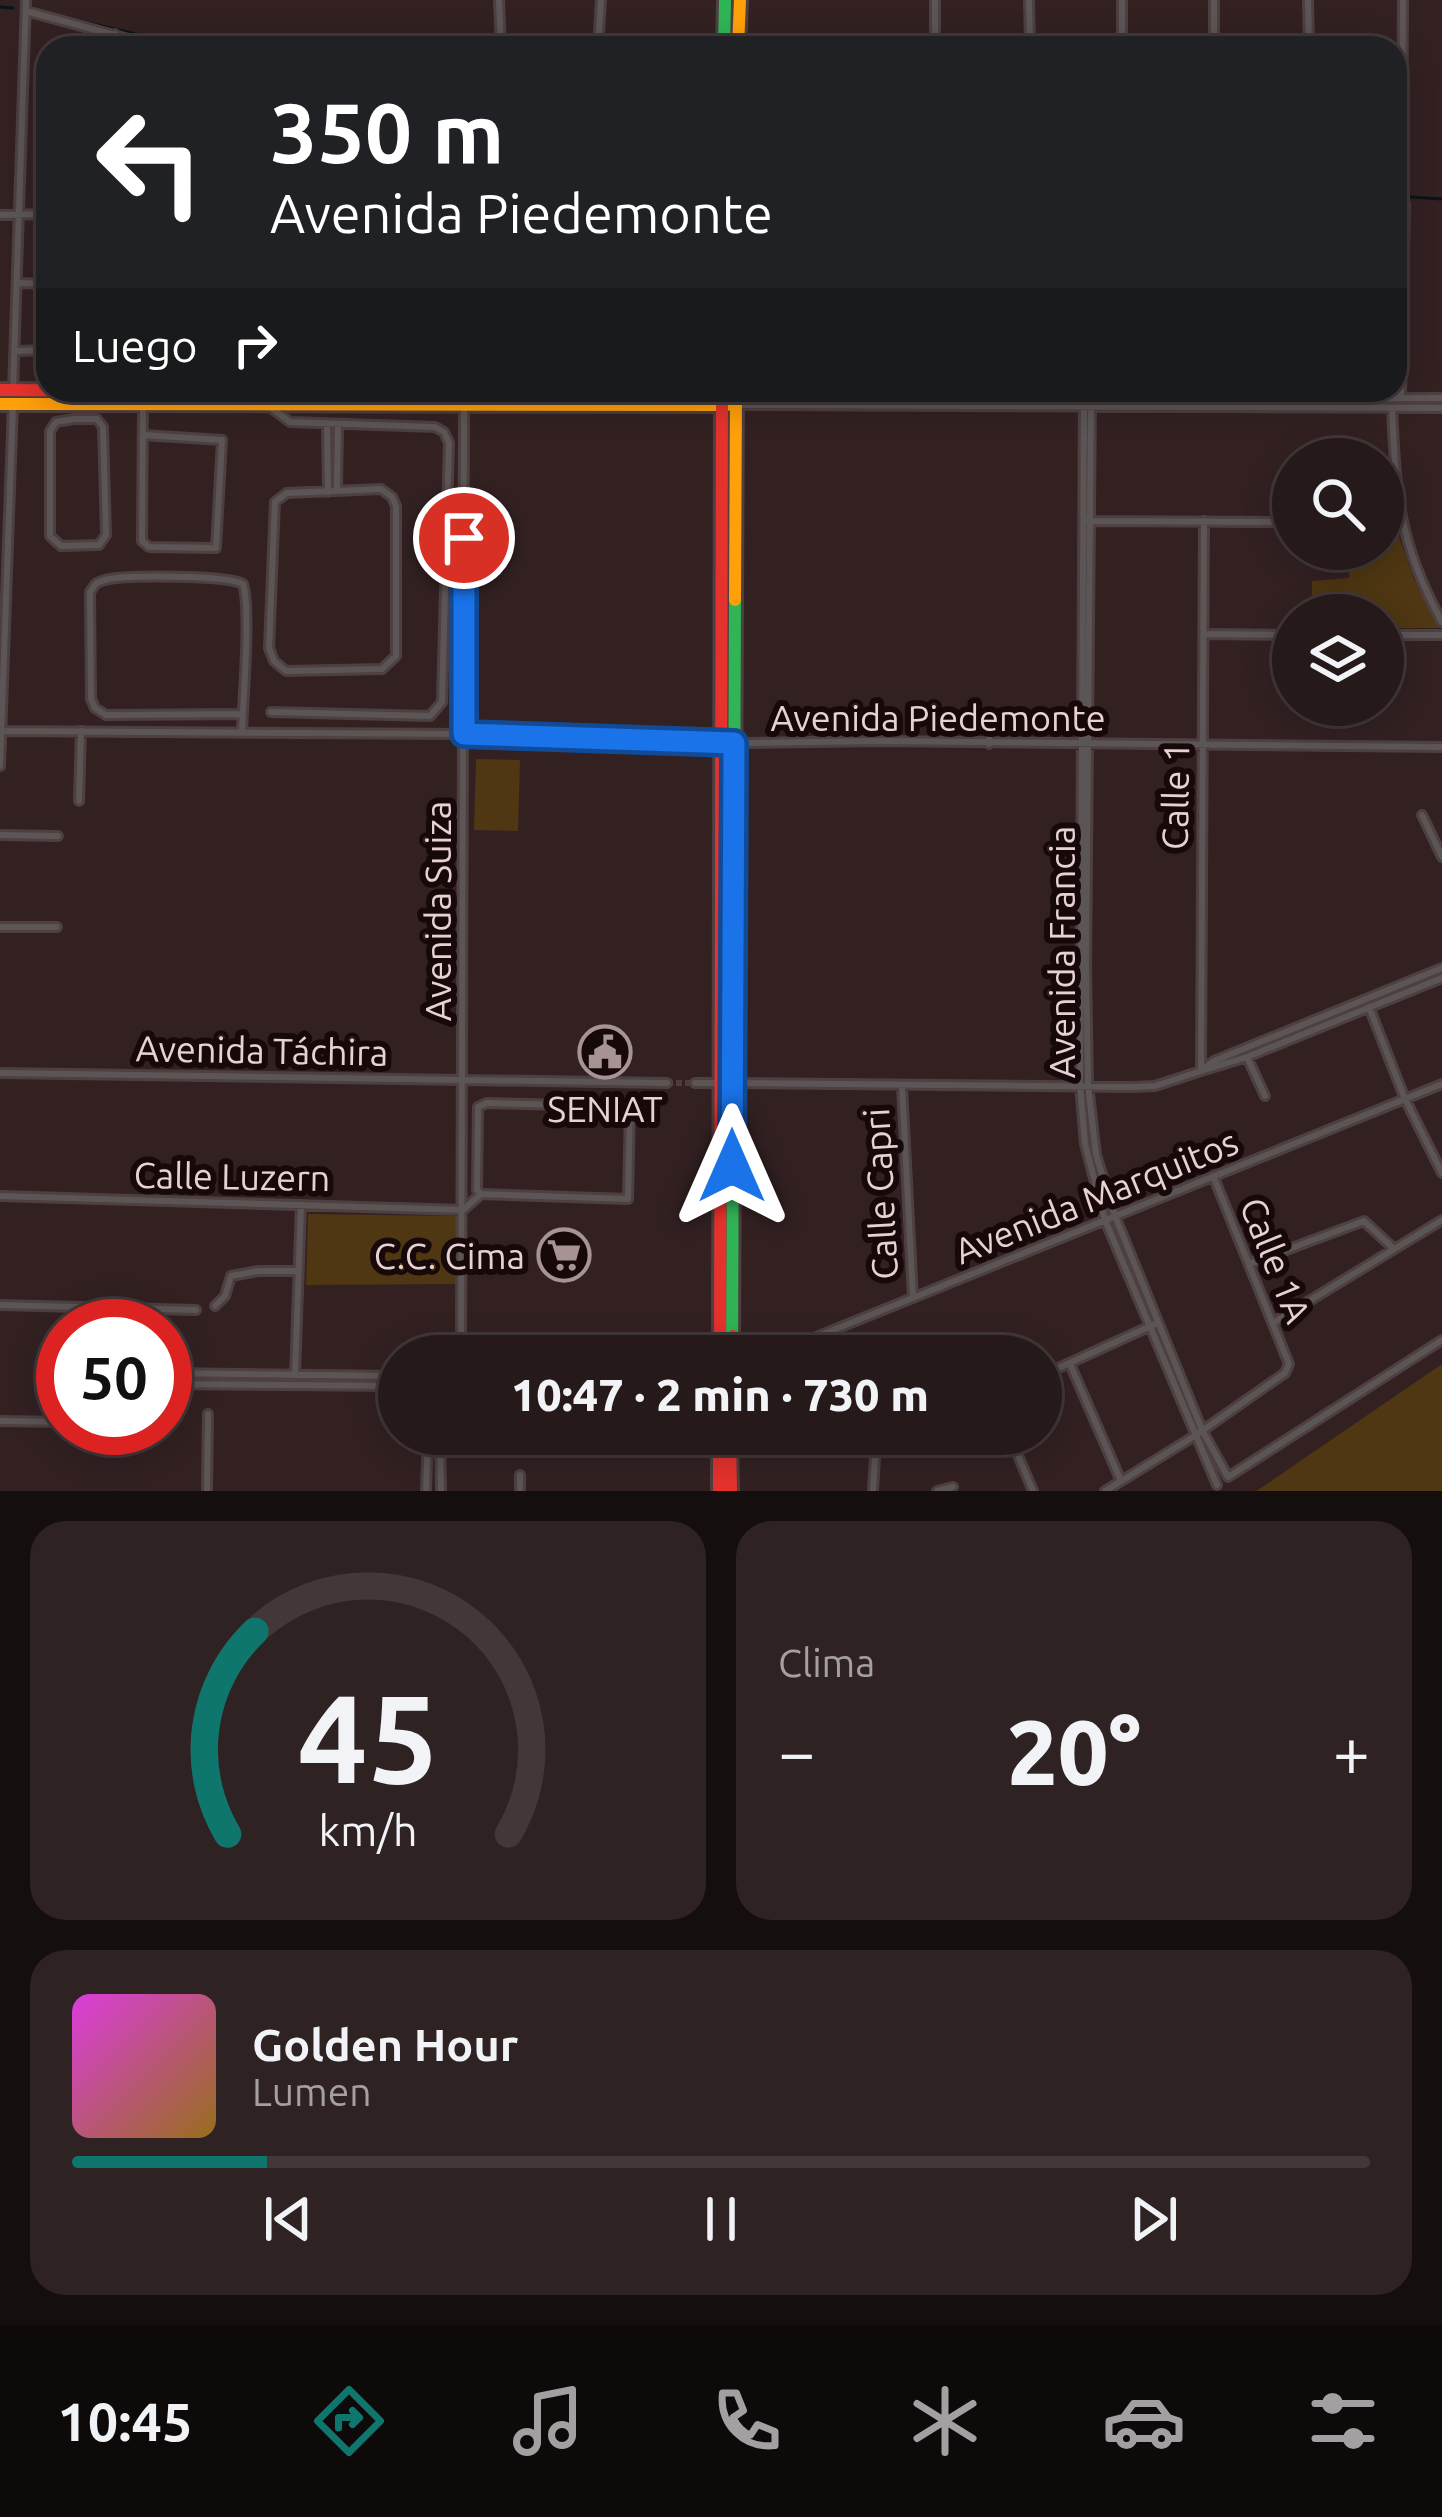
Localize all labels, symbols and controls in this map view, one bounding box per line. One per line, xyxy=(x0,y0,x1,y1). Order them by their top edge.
icon: left xyxy=(72,84,228,240)
text: 350 m xyxy=(270,85,504,179)
text: Avenida Piedemonte xyxy=(270,183,773,243)
icon: right xyxy=(222,312,288,378)
text: Luego xyxy=(72,320,198,371)
map controls xyxy=(1272,438,1404,726)
button: search xyxy=(1272,438,1404,570)
pin xyxy=(413,487,515,589)
icon: arrive xyxy=(431,505,497,571)
button: layers xyxy=(1272,594,1404,726)
street label: Avenida Piedemonte xyxy=(770,697,1106,738)
street label: Calle 1 xyxy=(1154,742,1196,850)
street label: Avenida Suiza xyxy=(417,801,458,1021)
street label: Avenida Francia xyxy=(1041,826,1082,1078)
public building icon: SENIAT xyxy=(577,1024,633,1080)
street label: Avenida Táchira xyxy=(135,1027,389,1073)
place label: SENIAT xyxy=(547,1088,663,1129)
position arrow xyxy=(669,1103,795,1229)
street label: Calle Capri xyxy=(855,1107,905,1281)
street label: Avenida Marquitos xyxy=(948,1120,1244,1272)
street label: Calle Luzern xyxy=(133,1154,331,1198)
street label: Calle 1A xyxy=(1232,1191,1320,1329)
supermarket icon: C.C. Cima xyxy=(536,1227,592,1283)
place label: C.C. Cima xyxy=(374,1235,525,1276)
speed limit sign: 50 xyxy=(36,1299,192,1455)
text: 10:47 · 2 min · 730 m xyxy=(511,1369,929,1420)
text: Clima xyxy=(778,1641,875,1684)
text: 45 xyxy=(298,1667,438,1807)
text: 20° xyxy=(1007,1701,1141,1802)
text: − xyxy=(778,1714,815,1788)
text: + xyxy=(1333,1714,1370,1788)
text: km/h xyxy=(318,1805,418,1853)
text: Golden Hour xyxy=(252,2019,518,2070)
text: Lumen xyxy=(252,2070,372,2113)
icon: previous xyxy=(255,2186,321,2252)
icon: pause xyxy=(688,2186,754,2252)
icon: next xyxy=(1121,2186,1187,2252)
icon: directions xyxy=(307,2379,391,2463)
icon: music xyxy=(506,2379,590,2463)
icon: phone xyxy=(705,2379,789,2463)
icon: climate xyxy=(903,2379,987,2463)
icon: car xyxy=(1102,2379,1186,2463)
icon: filters xyxy=(1301,2379,1385,2463)
text: 10:45 xyxy=(57,2391,192,2451)

